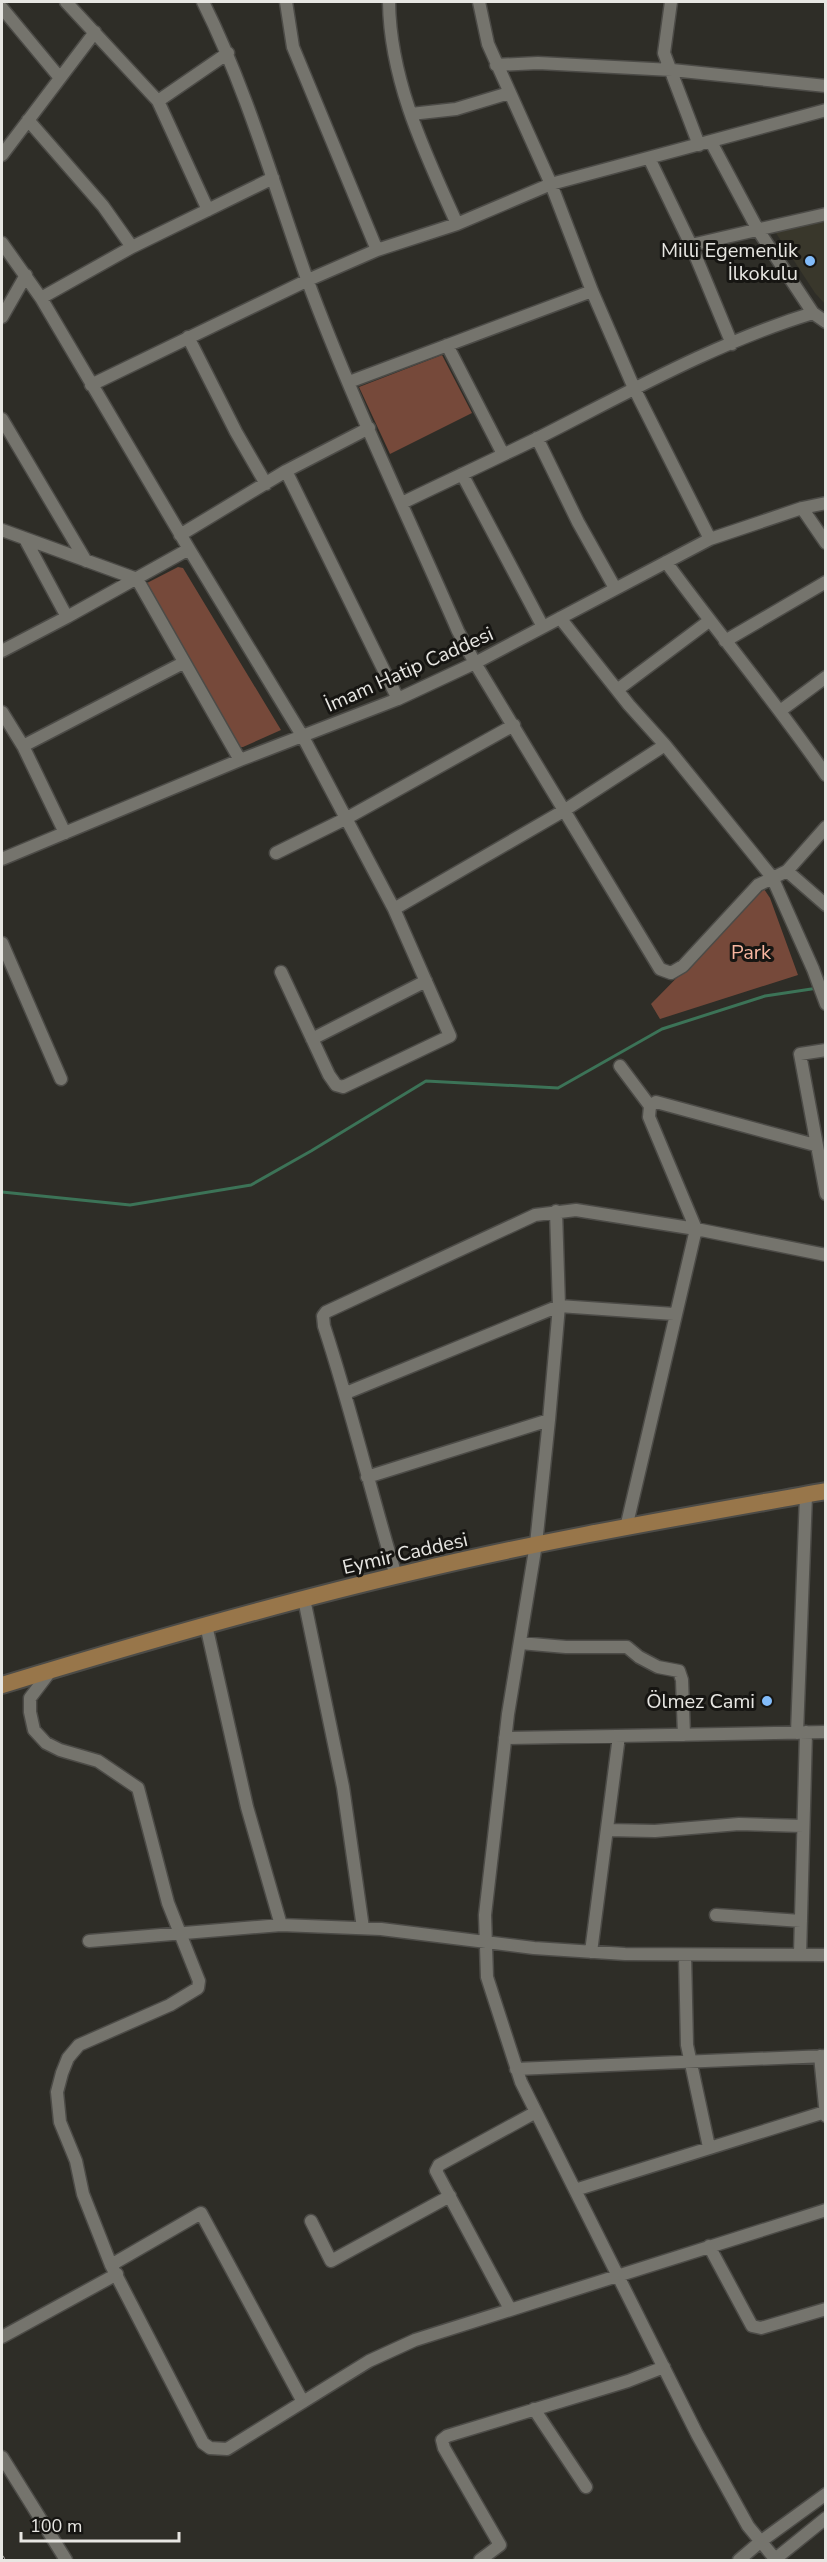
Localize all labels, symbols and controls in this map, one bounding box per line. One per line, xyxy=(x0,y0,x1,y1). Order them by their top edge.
place label: Milli Egemenlik İlkokulu xyxy=(661,237,799,287)
marker: Milli Egemenlik İlkokulu xyxy=(803,254,817,268)
street label: İmam Hatip Caddesi xyxy=(321,620,498,719)
park label: Park xyxy=(731,939,772,966)
street label: Eymir Caddesi xyxy=(340,1526,470,1581)
place label: Ölmez Cami xyxy=(646,1688,755,1715)
marker: Ölmez Cami xyxy=(760,1694,774,1708)
scale bar xyxy=(21,2505,178,2543)
text: 100 m xyxy=(30,2514,82,2538)

